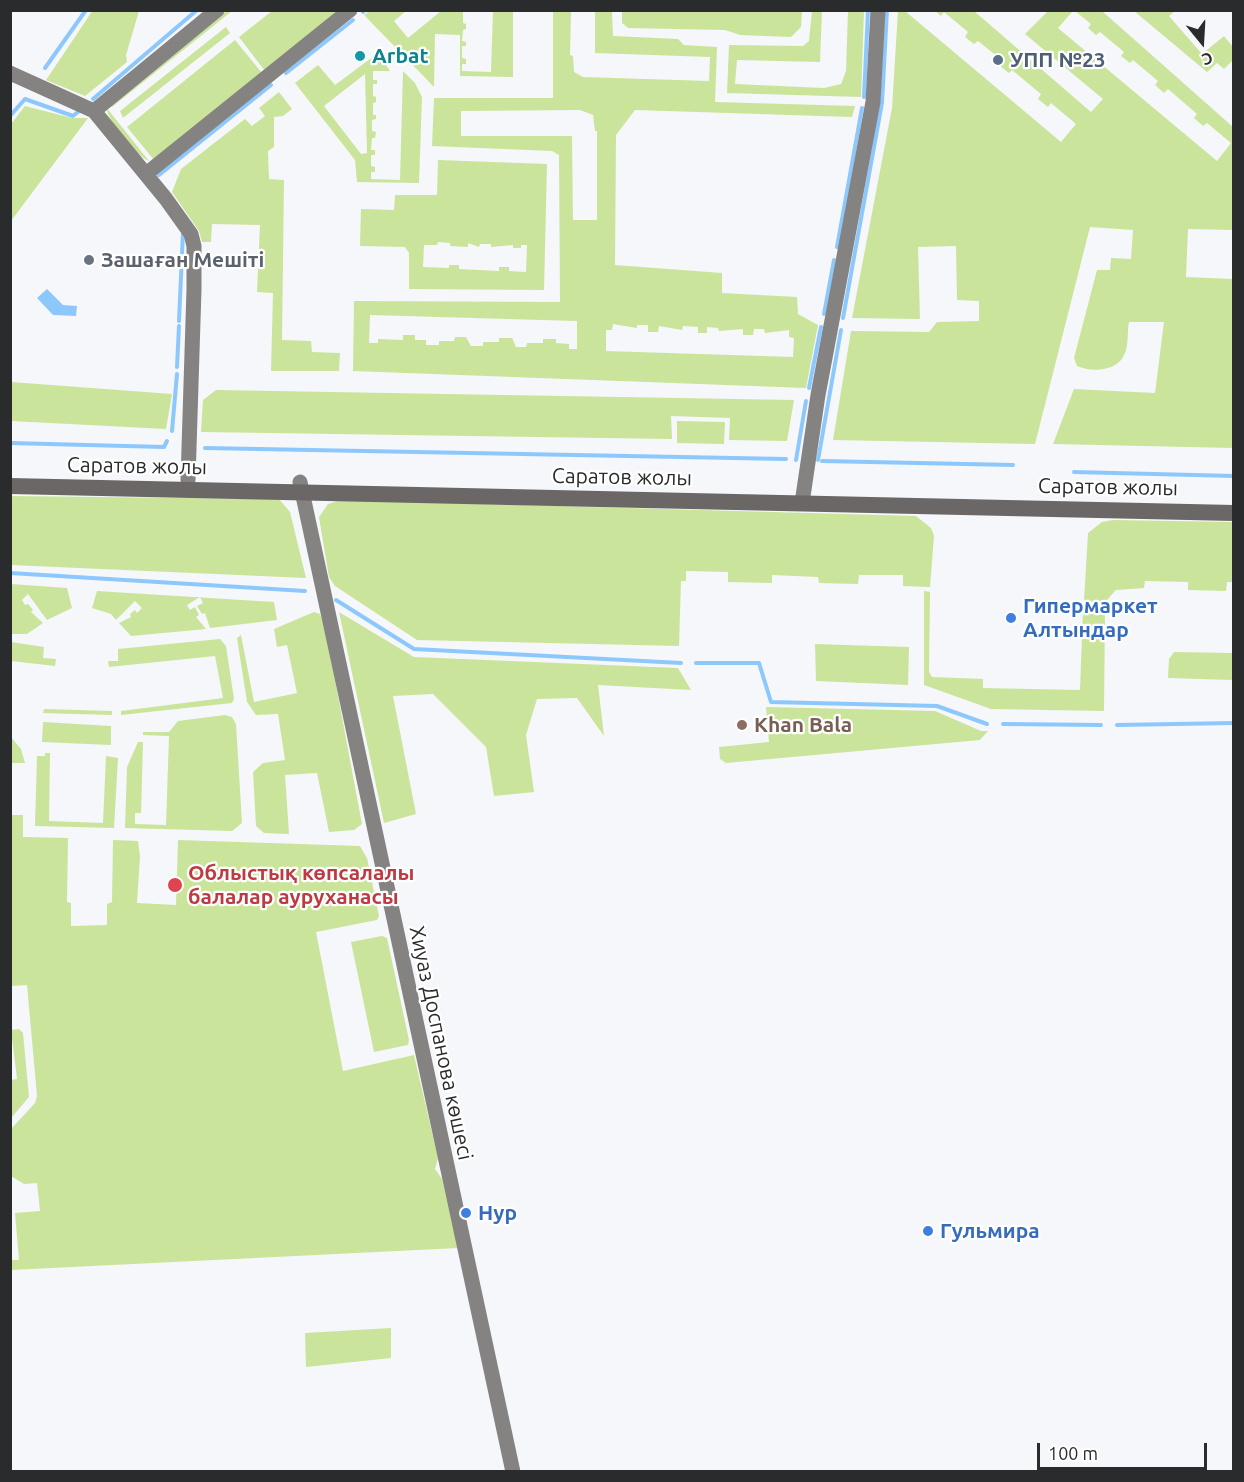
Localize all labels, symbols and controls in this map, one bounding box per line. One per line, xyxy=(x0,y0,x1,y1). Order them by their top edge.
north arrow xyxy=(1172,12,1232,72)
place label: Arbat xyxy=(372,43,428,69)
place label: УПП №23 xyxy=(1010,47,1106,73)
marker: Arbat xyxy=(353,49,367,63)
text: С xyxy=(1200,49,1215,69)
marker: УПП №23 xyxy=(991,53,1005,67)
place label: Зашаған Мешіті xyxy=(101,247,264,273)
marker: Зашаған Мешіті xyxy=(82,253,96,267)
street label: Саратов жолы xyxy=(67,452,207,480)
street label: Саратов жолы xyxy=(552,463,692,491)
street label: Саратов жолы xyxy=(1038,473,1178,501)
place label: Гипермаркет Алтындар xyxy=(1023,593,1158,643)
marker: Гипермаркет Алтындар xyxy=(1004,611,1018,625)
place label: Khan Bala xyxy=(754,712,852,738)
marker: Khan Bala xyxy=(735,718,749,732)
place label: Облыстық көпсалалы балалар ауруханасы xyxy=(188,860,414,910)
marker: Облыстық көпсалалы балалар ауруханасы xyxy=(166,876,184,894)
street label: Хиуаз Доспанова көшесі xyxy=(404,924,478,1162)
place label: Нур xyxy=(478,1200,517,1226)
marker: Нур xyxy=(459,1206,473,1220)
place label: Гульмира xyxy=(940,1218,1040,1244)
marker: Гульмира xyxy=(921,1224,935,1238)
scale bar xyxy=(1040,1431,1210,1469)
text: 100 m xyxy=(1048,1443,1098,1463)

